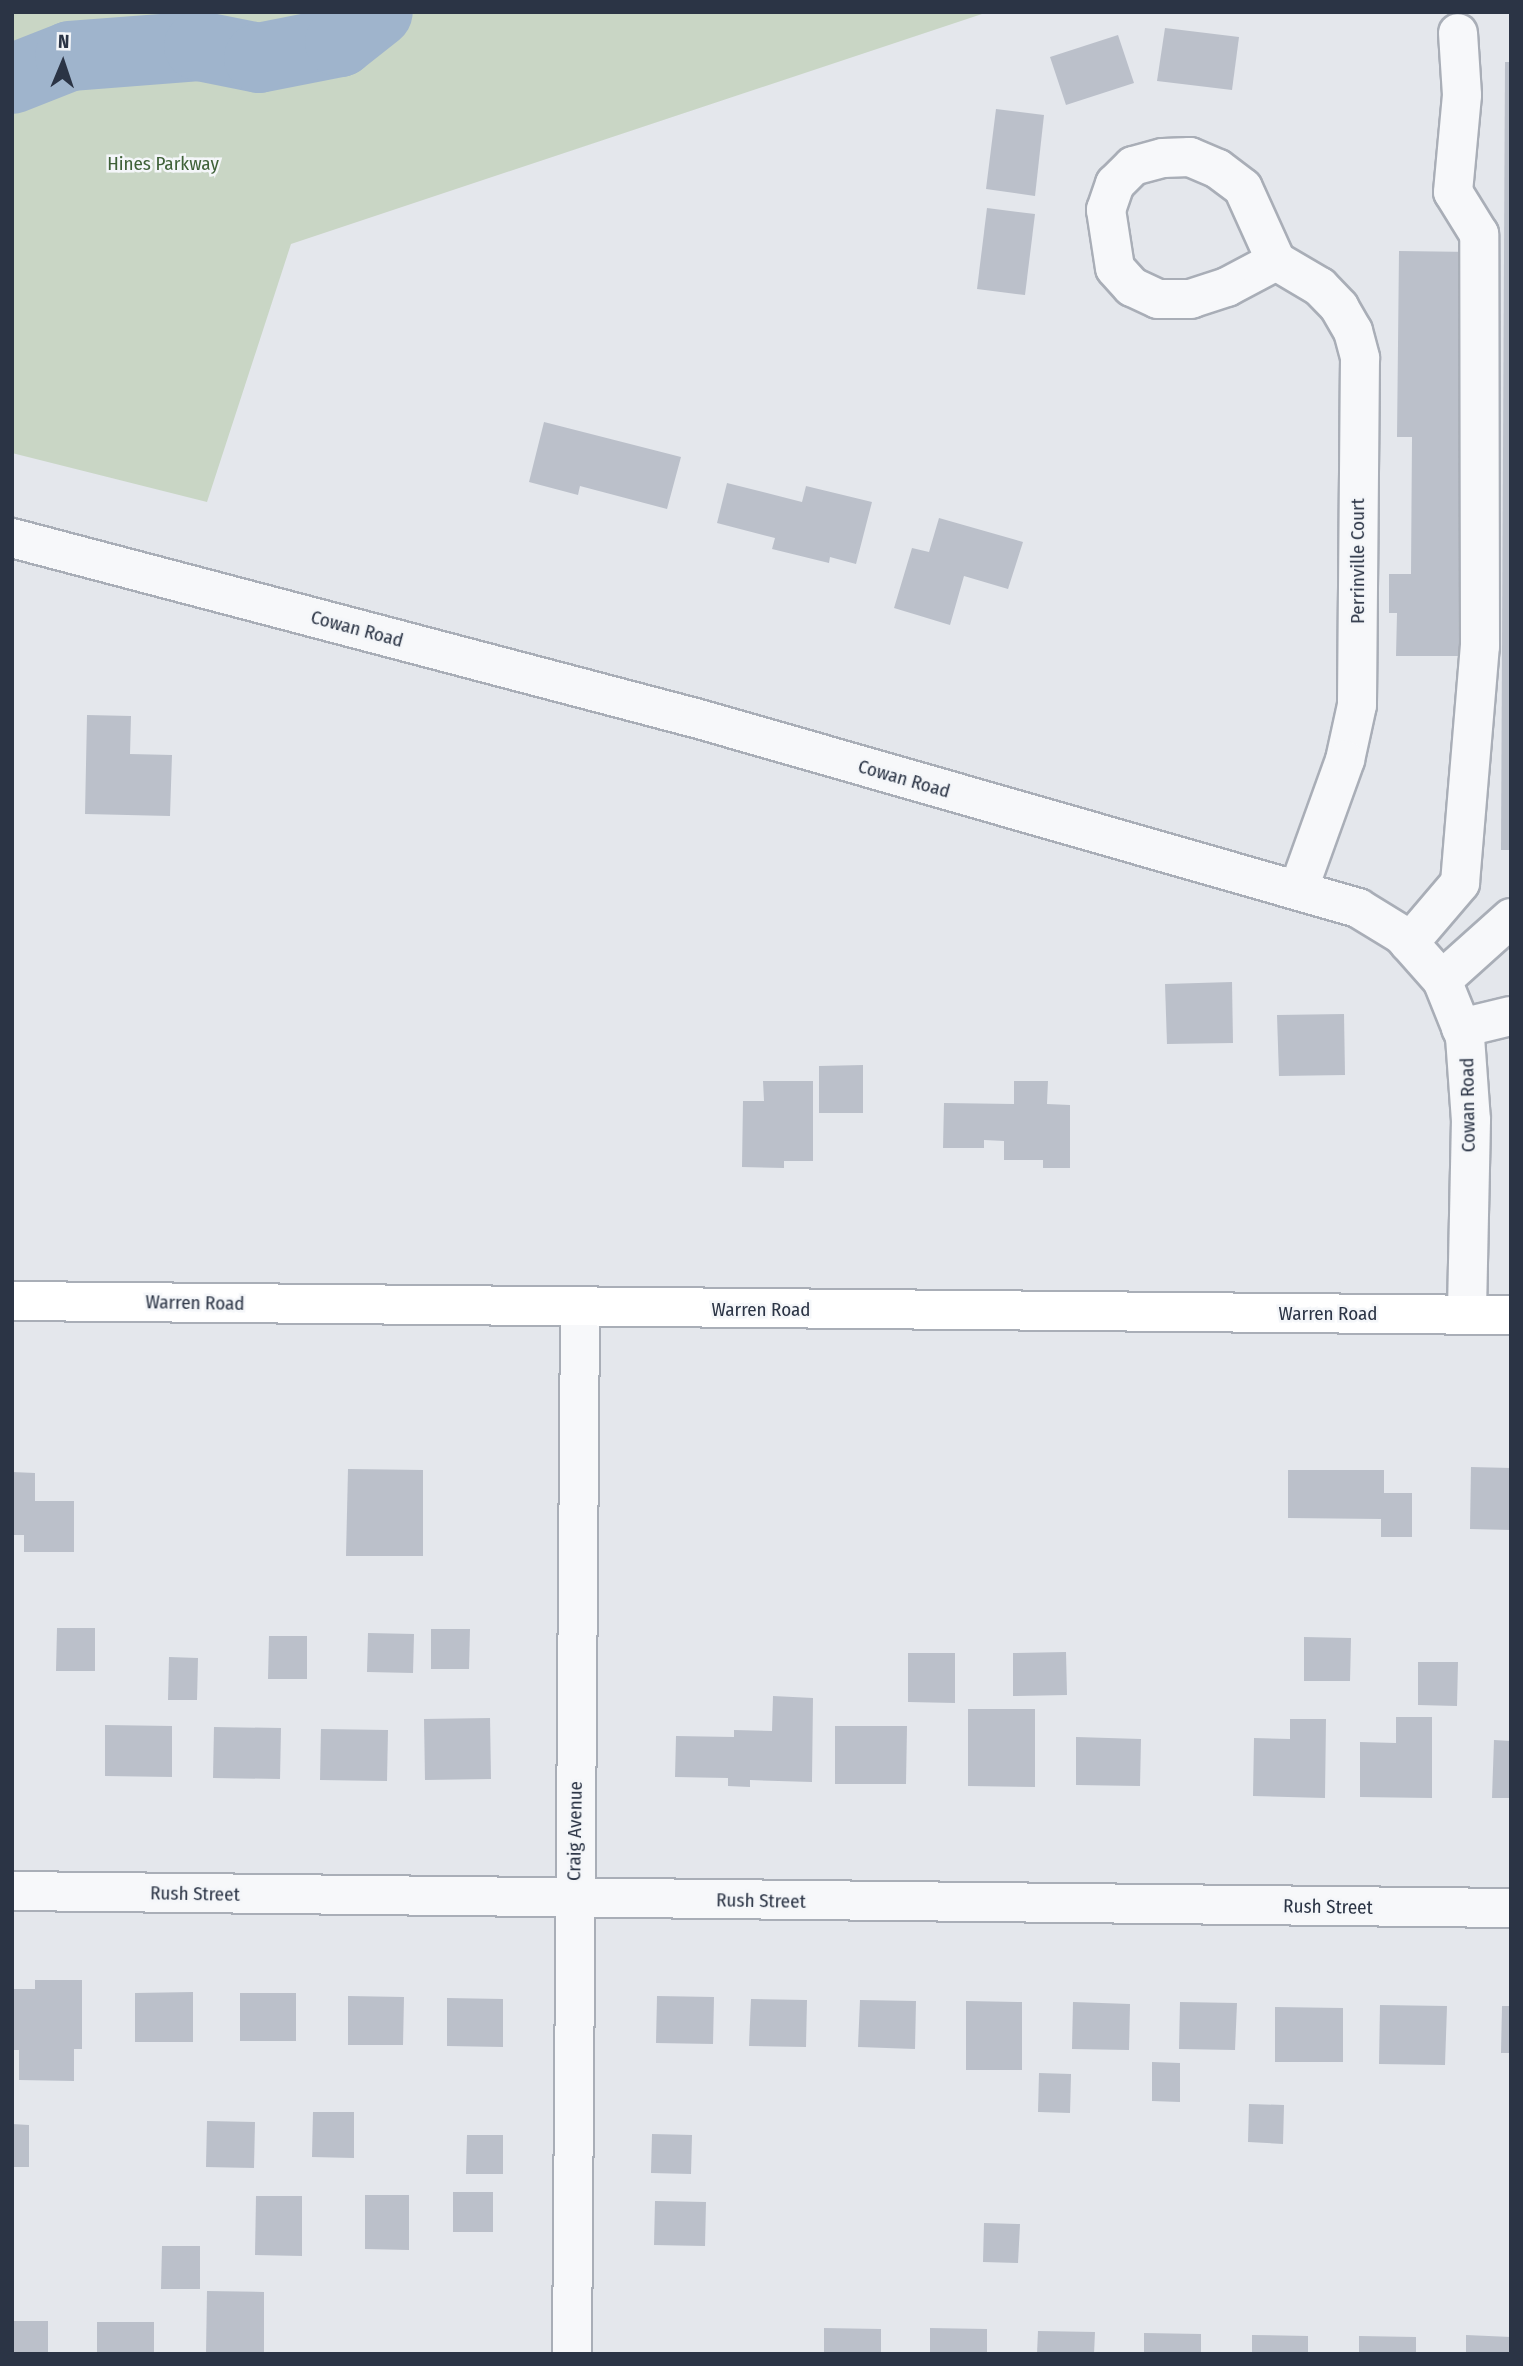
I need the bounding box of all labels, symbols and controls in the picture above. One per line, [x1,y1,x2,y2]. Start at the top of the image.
north arrow [28,28,98,98]
text: N [58,30,70,53]
park label: Hines Parkway [107,153,219,175]
street label: Perrinville Court [1347,498,1369,624]
street label: Cowan Road [308,606,406,652]
street label: Cowan Road [855,755,953,803]
street label: Cowan Road [1456,1057,1480,1153]
street label: Warren Road [145,1291,245,1315]
street label: Warren Road [712,1299,810,1321]
street label: Warren Road [1279,1303,1377,1325]
street label: Craig Avenue [563,1781,587,1881]
street label: Rush Street [150,1882,240,1906]
street label: Rush Street [716,1889,806,1913]
street label: Rush Street [1283,1895,1373,1919]

